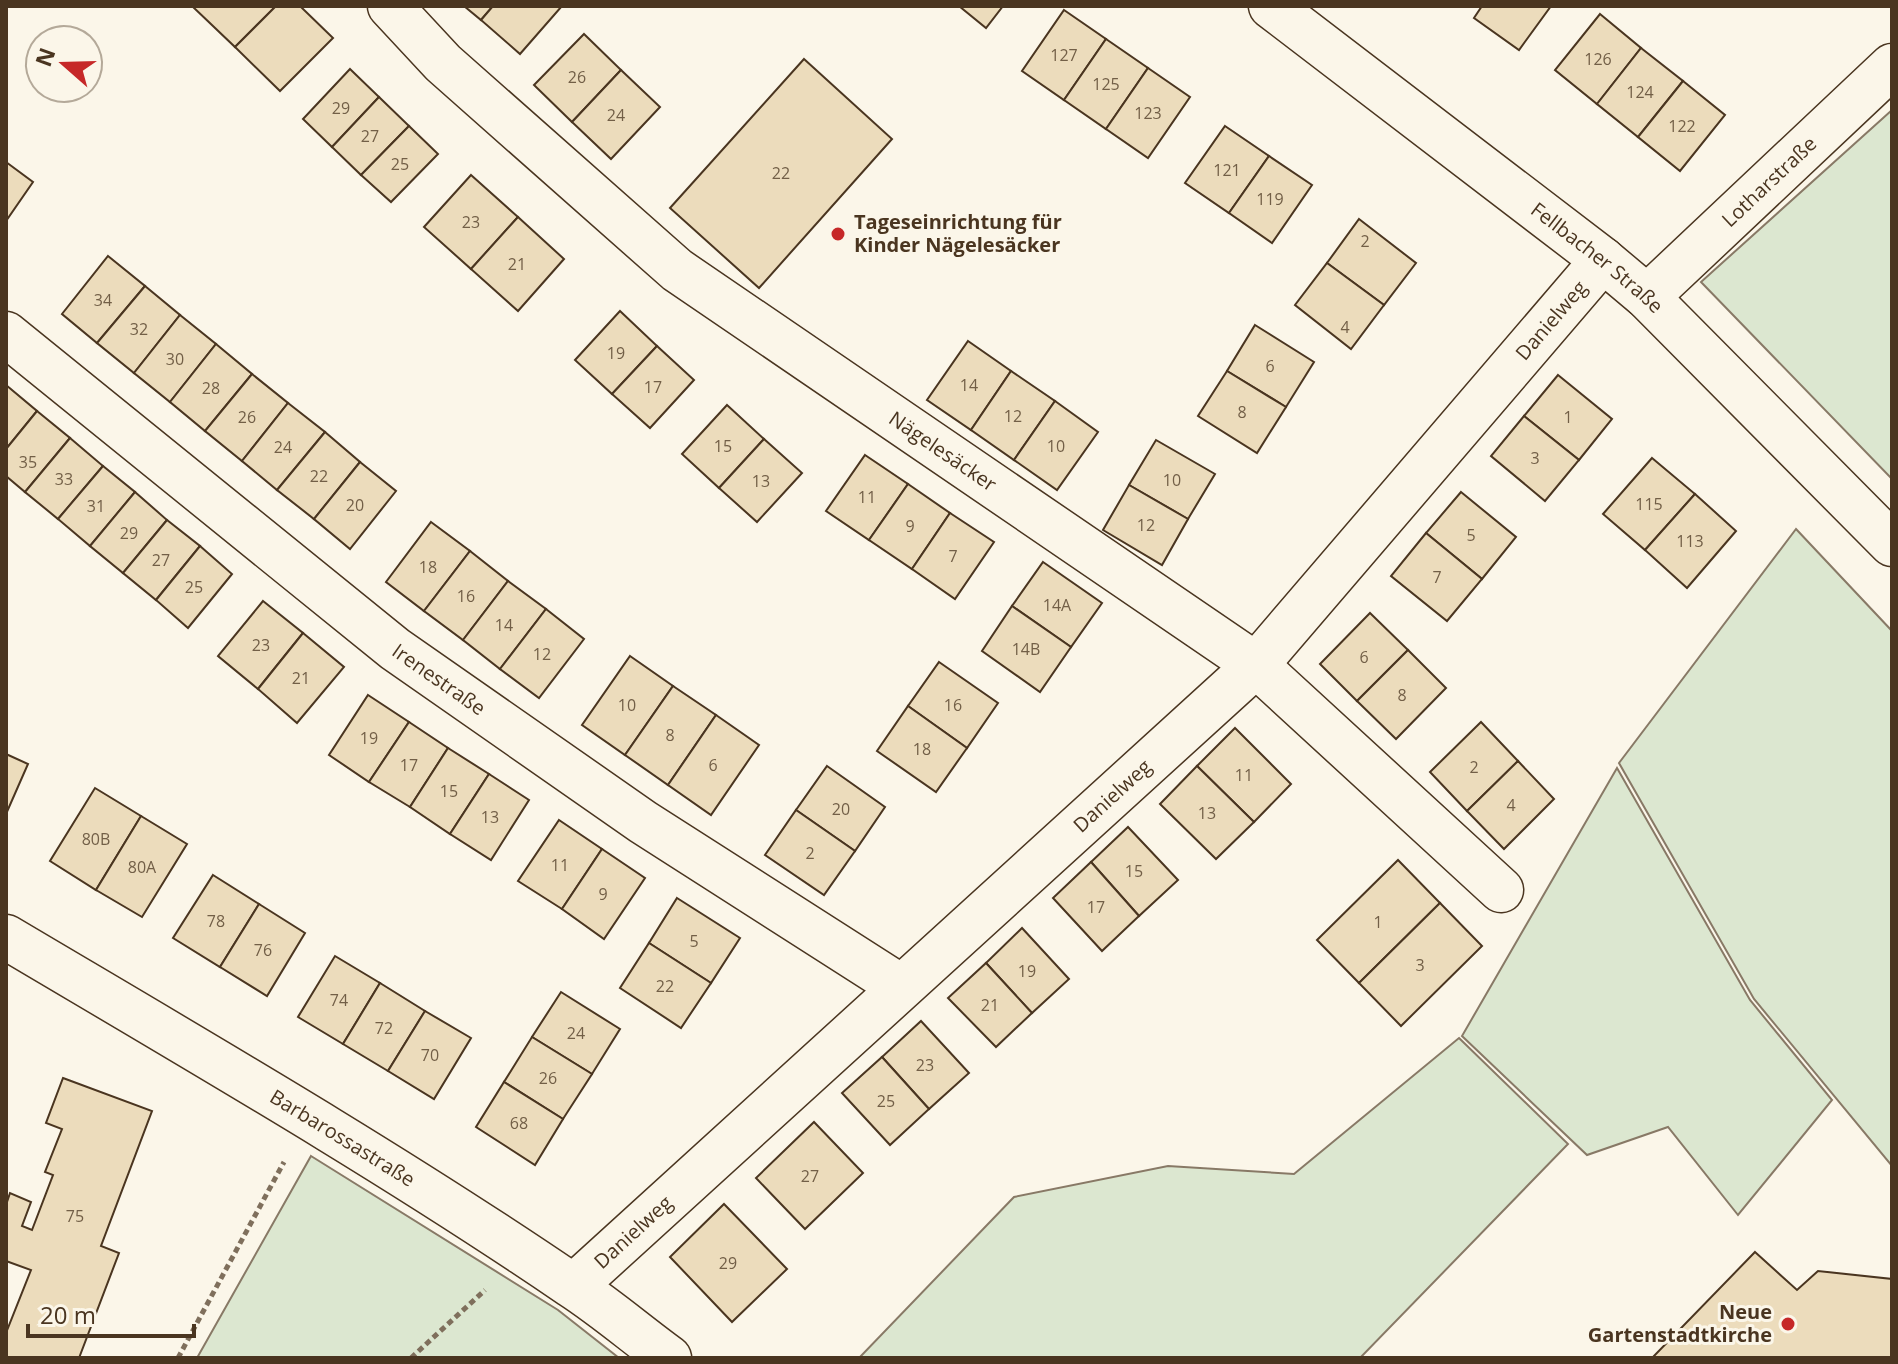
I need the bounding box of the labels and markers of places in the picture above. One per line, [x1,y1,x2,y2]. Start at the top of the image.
place label: Tageseinrichtung für Kinder Nägelesäcker [854,208,1062,258]
marker: Tageseinrichtung für Kinder Nägelesäcker [829,225,847,243]
place label: Neue Gartenstadtkirche [1588,1298,1772,1348]
marker: Neue Gartenstadtkirche [1779,1315,1797,1333]

